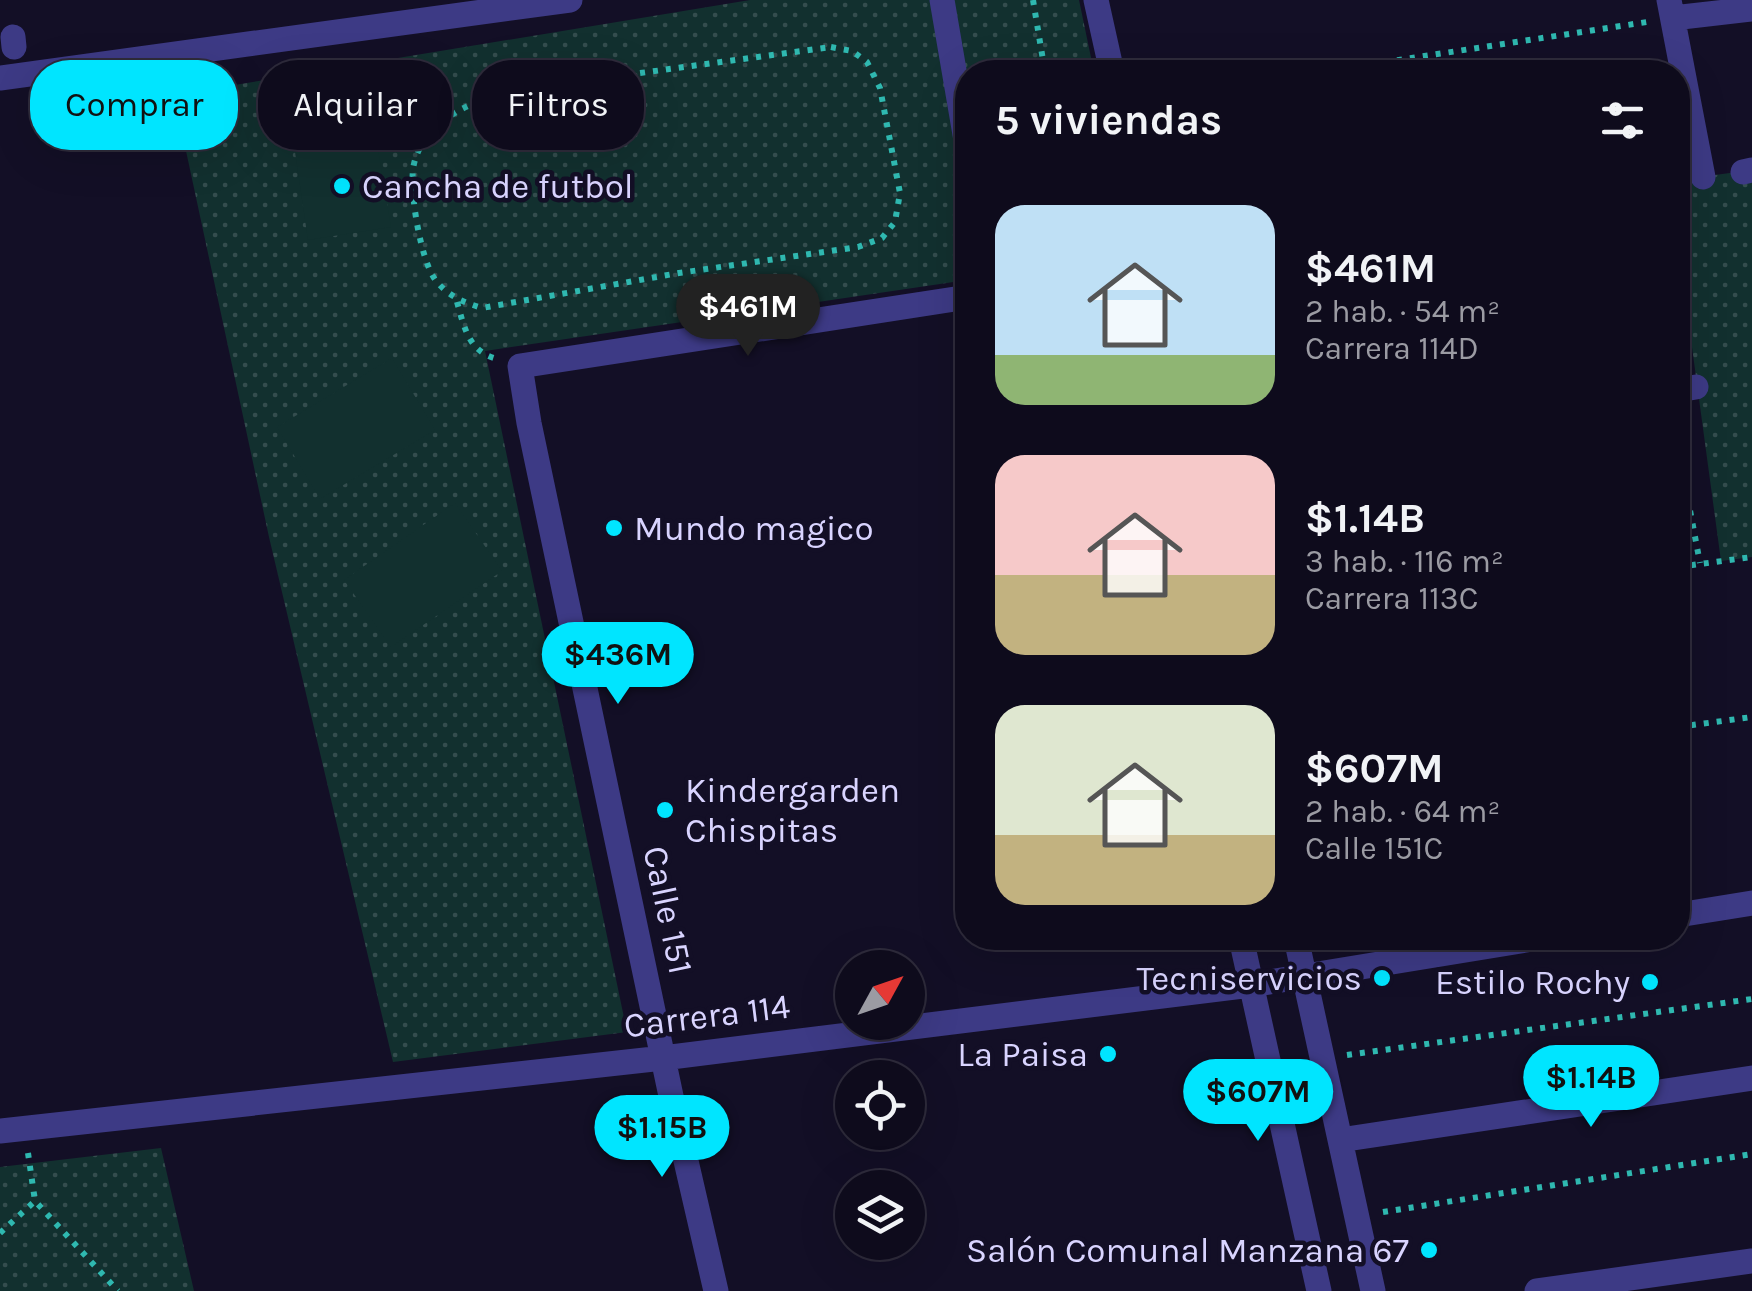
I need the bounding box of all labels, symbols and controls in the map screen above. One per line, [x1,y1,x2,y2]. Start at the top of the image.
chip: Comprar [30,60,238,150]
chip: Alquilar [258,60,452,150]
chip: Filtros [472,60,644,150]
icon: filters [1595,93,1650,148]
text: 5 viviendas [995,95,1222,145]
place label: Cancha de futbol [362,166,634,207]
marker: Cancha de futbol [331,175,353,197]
text: $461M [1305,243,1436,293]
icon: home [1075,245,1195,365]
pin: $461M [678,274,818,359]
text: $461M [698,288,798,325]
text: 2 hab. · 54 m² [1305,293,1500,330]
text: Carrera 114D [1305,330,1479,367]
text: $1.14B [1305,493,1425,543]
icon: home [1075,495,1195,615]
place label: Mundo magico [634,508,874,549]
marker: Mundo magico [603,517,625,539]
text: 3 hab. · 116 m² [1305,543,1504,580]
text: Carrera 113C [1305,580,1478,617]
pin: $436M [548,622,688,707]
text: $436M [564,636,672,673]
text: $607M [1305,743,1444,793]
icon: home [1075,745,1195,865]
place label: Kindergarden Chispitas [685,770,900,851]
text: 2 hab. · 64 m² [1305,793,1500,830]
marker: Kindergarden Chispitas [654,799,676,821]
text: Calle 151C [1305,830,1443,867]
street label: Calle 151 [634,842,702,978]
north arrow [835,950,925,1040]
map controls [835,950,925,1260]
place label: Tecniservicios [1136,958,1362,999]
place label: Estilo Rochy [1435,962,1630,1003]
marker: Tecniservicios [1371,967,1393,989]
marker: Estilo Rochy [1639,971,1661,993]
street label: Carrera 114 [622,985,792,1047]
place label: La Paisa [957,1034,1088,1075]
marker: La Paisa [1097,1043,1119,1065]
pin: $1.14B [1510,1045,1672,1130]
pin: $607M [1188,1059,1328,1144]
text: $1.14B [1545,1059,1637,1096]
button: locate [835,1060,925,1150]
text: $607M [1205,1073,1311,1110]
pin: $1.15B [581,1095,743,1180]
text: $1.15B [616,1109,708,1146]
button: layers [835,1170,925,1260]
place label: Salón Comunal Manzana 67 [966,1230,1409,1271]
marker: Salón Comunal Manzana 67 [1418,1239,1440,1261]

